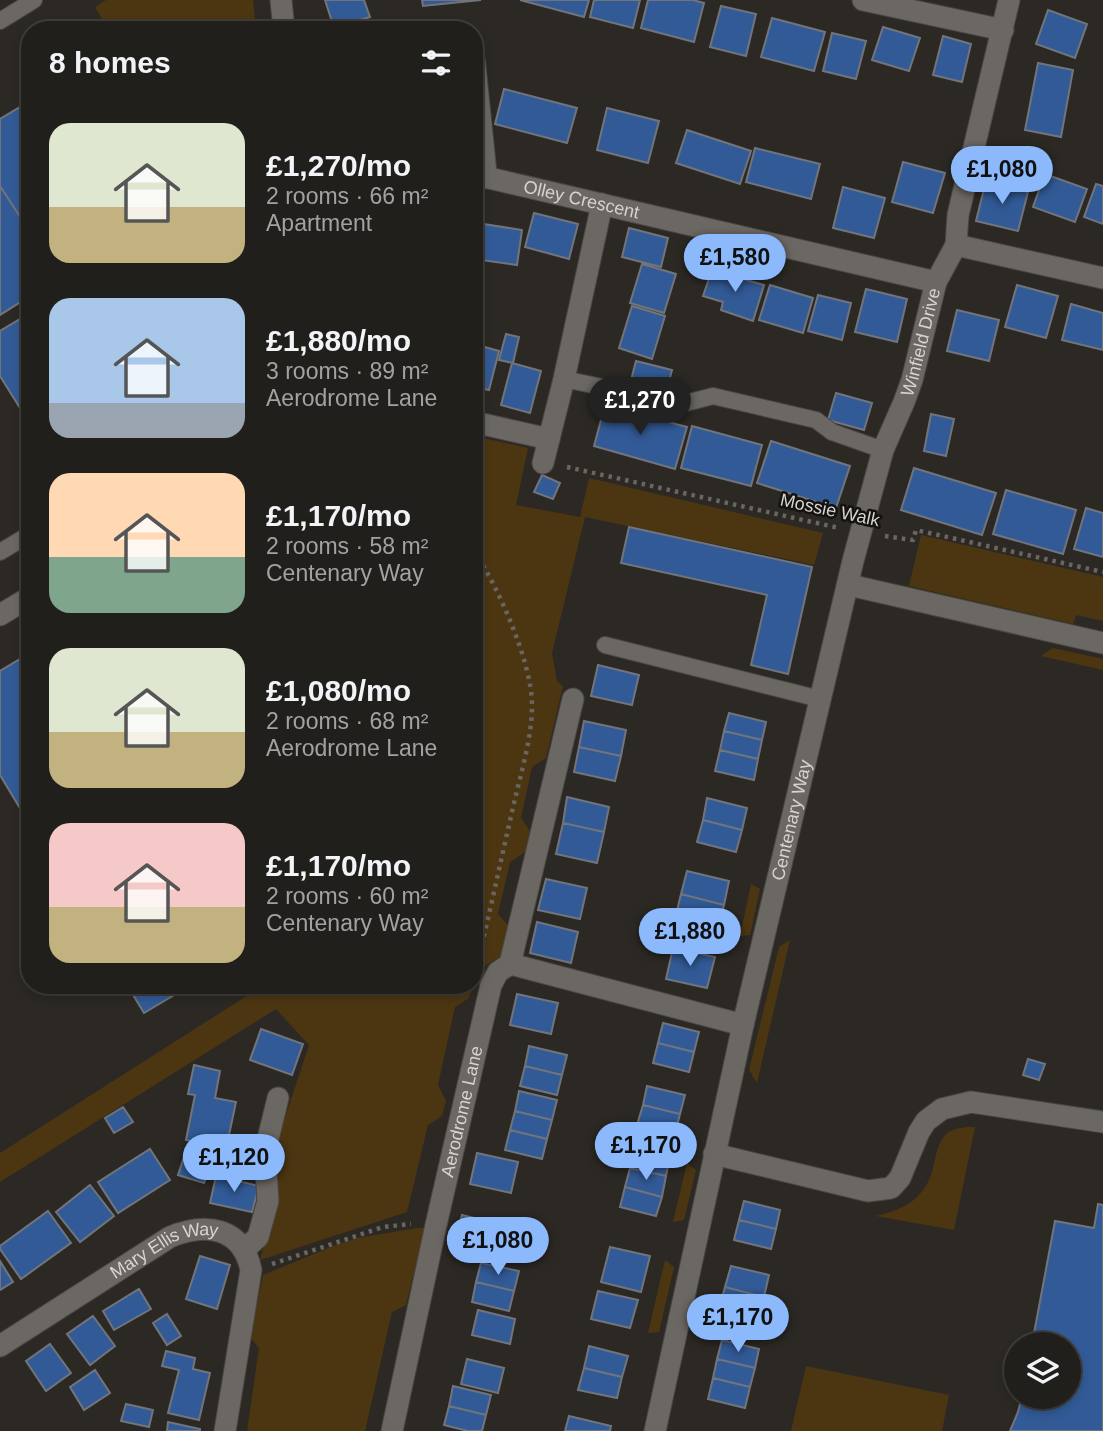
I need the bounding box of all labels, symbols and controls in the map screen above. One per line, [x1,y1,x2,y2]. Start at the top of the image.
icon: filters [417,44,455,82]
text: 8 homes [49,46,171,79]
pin: £1,080 [945,146,1059,206]
text: £1,270/mo [266,149,411,182]
icon: home [105,151,189,235]
text: £1,080 [967,156,1037,182]
street label: Olley Crescent [522,176,641,223]
text: 2 rooms · 66 m² [266,183,428,209]
text: Apartment [266,210,372,236]
pin: £1,580 [678,234,792,294]
text: £1,580 [700,244,770,270]
street label: Winfield Drive [897,286,944,399]
text: £1,880/mo [266,324,411,357]
icon: home [105,326,189,410]
text: 3 rooms · 89 m² [266,358,428,384]
pin: £1,270 [583,378,697,437]
text: Aerodrome Lane [266,385,437,411]
text: £1,270 [605,387,675,413]
street label: Mossie Walk [778,490,883,531]
text: £1,170/mo [266,499,411,532]
icon: home [105,501,189,585]
text: 2 rooms · 58 m² [266,533,428,559]
text: Centenary Way [266,560,424,586]
text: £1,080/mo [266,674,411,707]
icon: home [105,676,189,760]
text: 2 rooms · 68 m² [266,708,428,734]
text: Aerodrome Lane [266,735,437,761]
street label: Centenary Way [768,758,816,882]
text: £1,170/mo [266,849,411,882]
icon: home [105,851,189,935]
text: 2 rooms · 60 m² [266,883,428,909]
pin: £1,880 [633,908,747,968]
text: Centenary Way [266,910,424,936]
text: £1,880 [655,918,725,944]
street label: Aerodrome Lane [437,1044,487,1179]
pin: £1,170 [589,1122,703,1182]
text: £1,170 [611,1132,681,1158]
pin: £1,120 [177,1134,291,1194]
text: £1,120 [199,1144,269,1170]
pin: £1,080 [441,1218,555,1277]
street label: Mary Ellis Way [106,1219,220,1283]
text: £1,080 [463,1227,533,1253]
pin: £1,170 [681,1294,795,1354]
text: £1,170 [703,1304,773,1330]
map controls [1004,1332,1081,1409]
button: layers [1004,1332,1081,1409]

